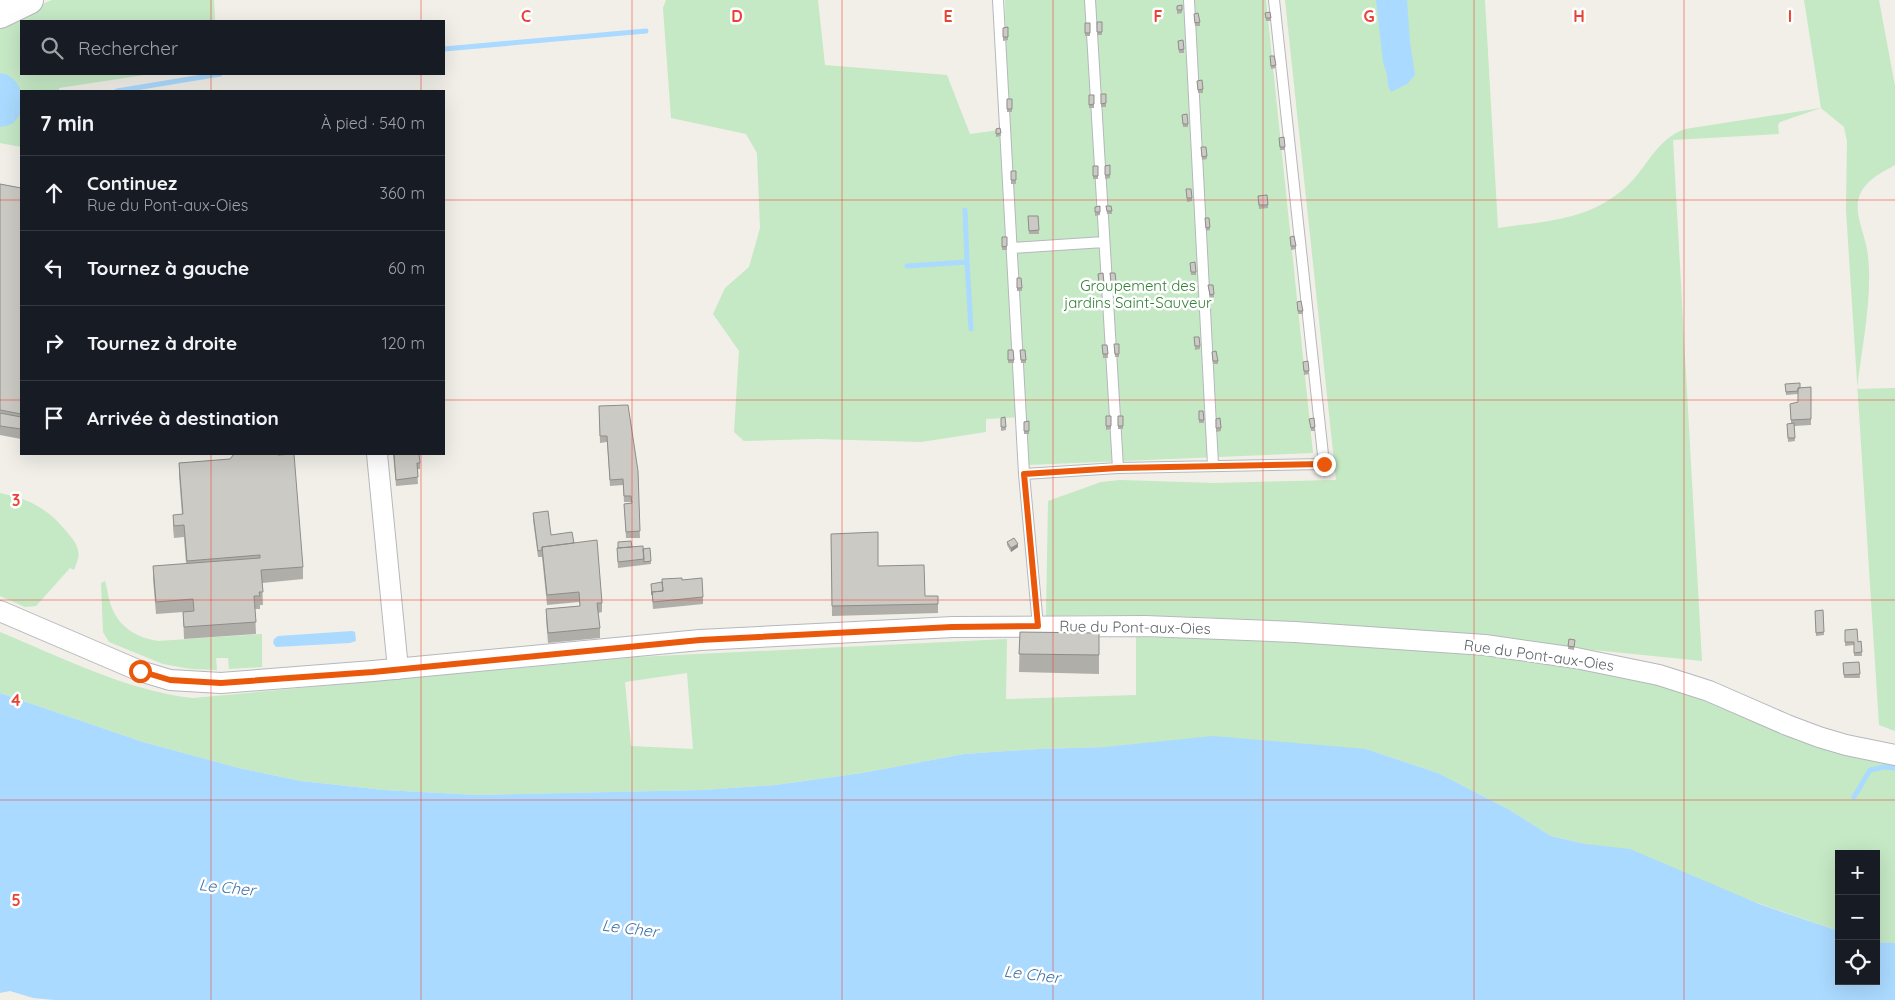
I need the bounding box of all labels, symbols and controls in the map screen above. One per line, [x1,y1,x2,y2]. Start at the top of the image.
text: C [521,6,531,26]
text: D [731,6,743,26]
text: E [943,6,953,26]
text: F [1154,6,1163,26]
text: G [1363,6,1375,26]
text: H [1573,6,1585,26]
text: I [1788,6,1792,26]
search box [20,20,445,75]
icon: search [38,34,66,62]
text: Rechercher [78,36,178,60]
text: 7 min [40,110,94,136]
text: À pied · 540 m [321,113,425,133]
text: Continuez [87,171,177,195]
icon: ahead [40,179,68,207]
text: 360 m [380,183,425,203]
text: Rue du Pont-aux-Oies [87,195,248,215]
icon: left [40,254,68,282]
text: Tournez à gauche [87,256,249,280]
text: 60 m [388,258,425,278]
park label: Groupement des jardins Saint-Sauveur [1063,276,1212,312]
icon: right [40,329,68,357]
text: Tournez à droite [87,331,237,355]
text: 120 m [382,333,425,353]
icon: arrive [40,404,68,432]
text: Arrivée à destination [87,406,279,430]
route end [1313,453,1336,476]
text: 3 [12,490,20,510]
street label: Rue du Pont-aux-Oies [1059,616,1211,638]
street label: Rue du Pont-aux-Oies [1463,635,1615,675]
route start [129,660,152,683]
text: 4 [11,690,21,710]
map controls [1835,850,1880,985]
button: + [1835,850,1880,895]
water label: Le Cher [198,874,258,900]
text: 5 [11,890,21,910]
button: − [1835,895,1880,940]
water label: Le Cher [601,915,661,942]
button: locate [1835,940,1880,985]
water label: Le Cher [1003,961,1063,988]

